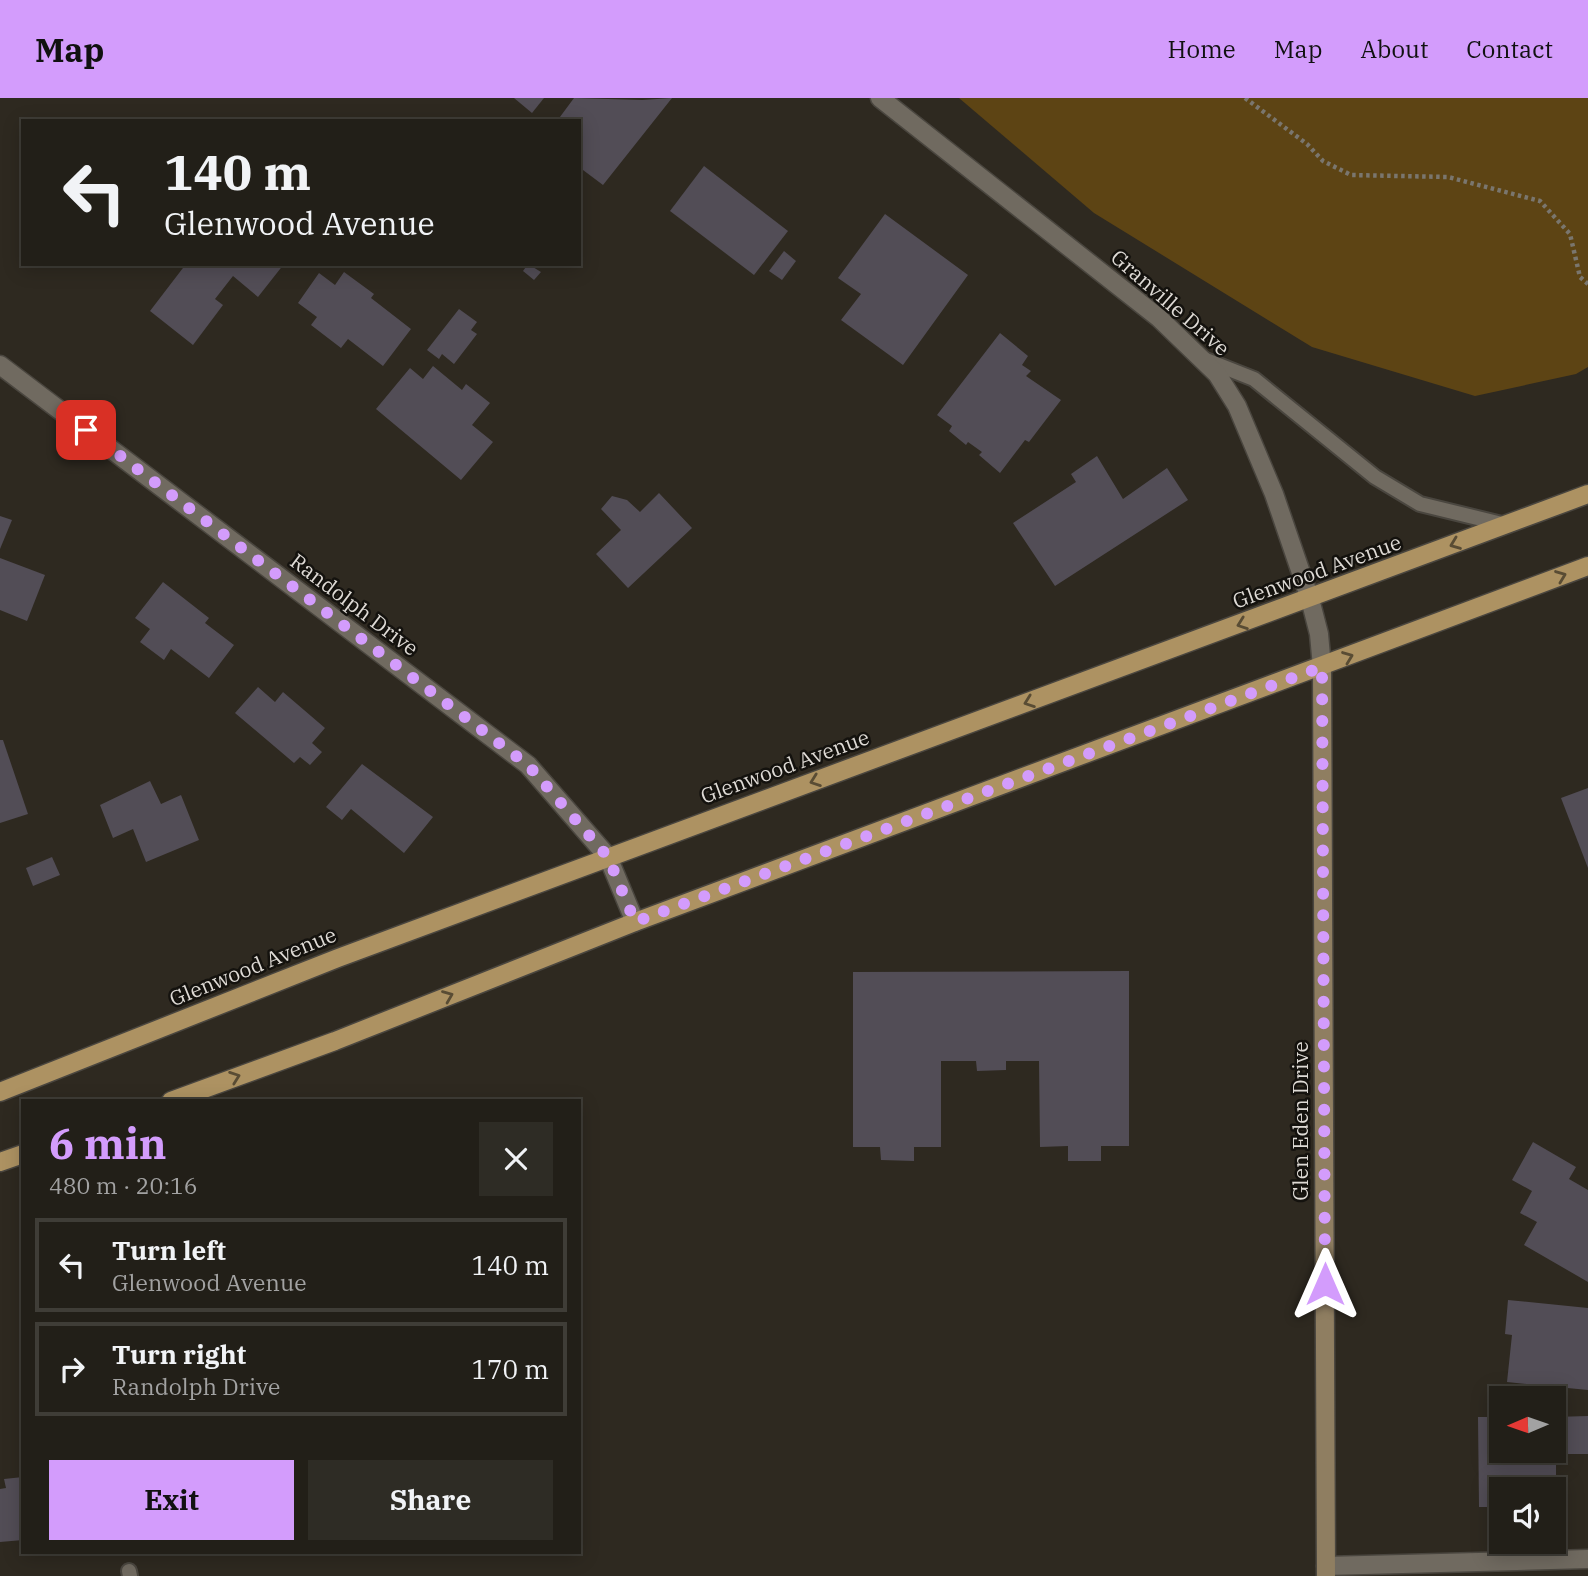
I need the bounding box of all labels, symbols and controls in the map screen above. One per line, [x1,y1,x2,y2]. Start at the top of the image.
text: Map [35,28,104,71]
text: Home [1168,33,1236,65]
text: Map [1274,33,1322,65]
text: About [1360,33,1428,65]
text: Contact [1466,33,1553,65]
text: 140 m [164,140,311,203]
icon: left [49,147,140,238]
text: Glenwood Avenue [164,202,435,244]
street label: Granville Drive [1105,243,1236,362]
pin [56,400,116,460]
icon: arrive [67,411,105,449]
street label: Glenwood Avenue [1228,528,1405,615]
one-way arrow [1450,536,1462,550]
street label: Randolph Drive [285,547,424,662]
one-way arrow [1555,571,1567,585]
one-way arrow [1237,616,1249,630]
one-way arrow [1342,651,1354,665]
one-way arrow [1023,694,1035,708]
street label: Glenwood Avenue [696,723,873,810]
one-way arrow [810,772,822,786]
street label: Glenwood Avenue [165,920,340,1012]
one-way arrow [441,991,453,1005]
street label: Glen Eden Drive [1286,1041,1314,1201]
one-way arrow [229,1072,241,1086]
text: 6 min [49,1116,167,1171]
button: close [479,1122,553,1196]
text: 480 m · 20:16 [49,1170,198,1200]
text: Turn left [112,1233,226,1267]
icon: left [53,1246,91,1284]
position arrow [1288,1247,1362,1321]
text: 140 m [471,1248,549,1282]
text: Glenwood Avenue [112,1267,307,1297]
text: Turn right [112,1337,246,1371]
icon: right [53,1350,91,1388]
text: 170 m [471,1352,549,1386]
text: Randolph Drive [112,1371,280,1401]
north arrow [1489,1386,1566,1463]
map controls [1489,1386,1566,1554]
button: Exit [49,1460,294,1540]
button: Share [308,1460,553,1540]
button: sound [1489,1477,1566,1554]

